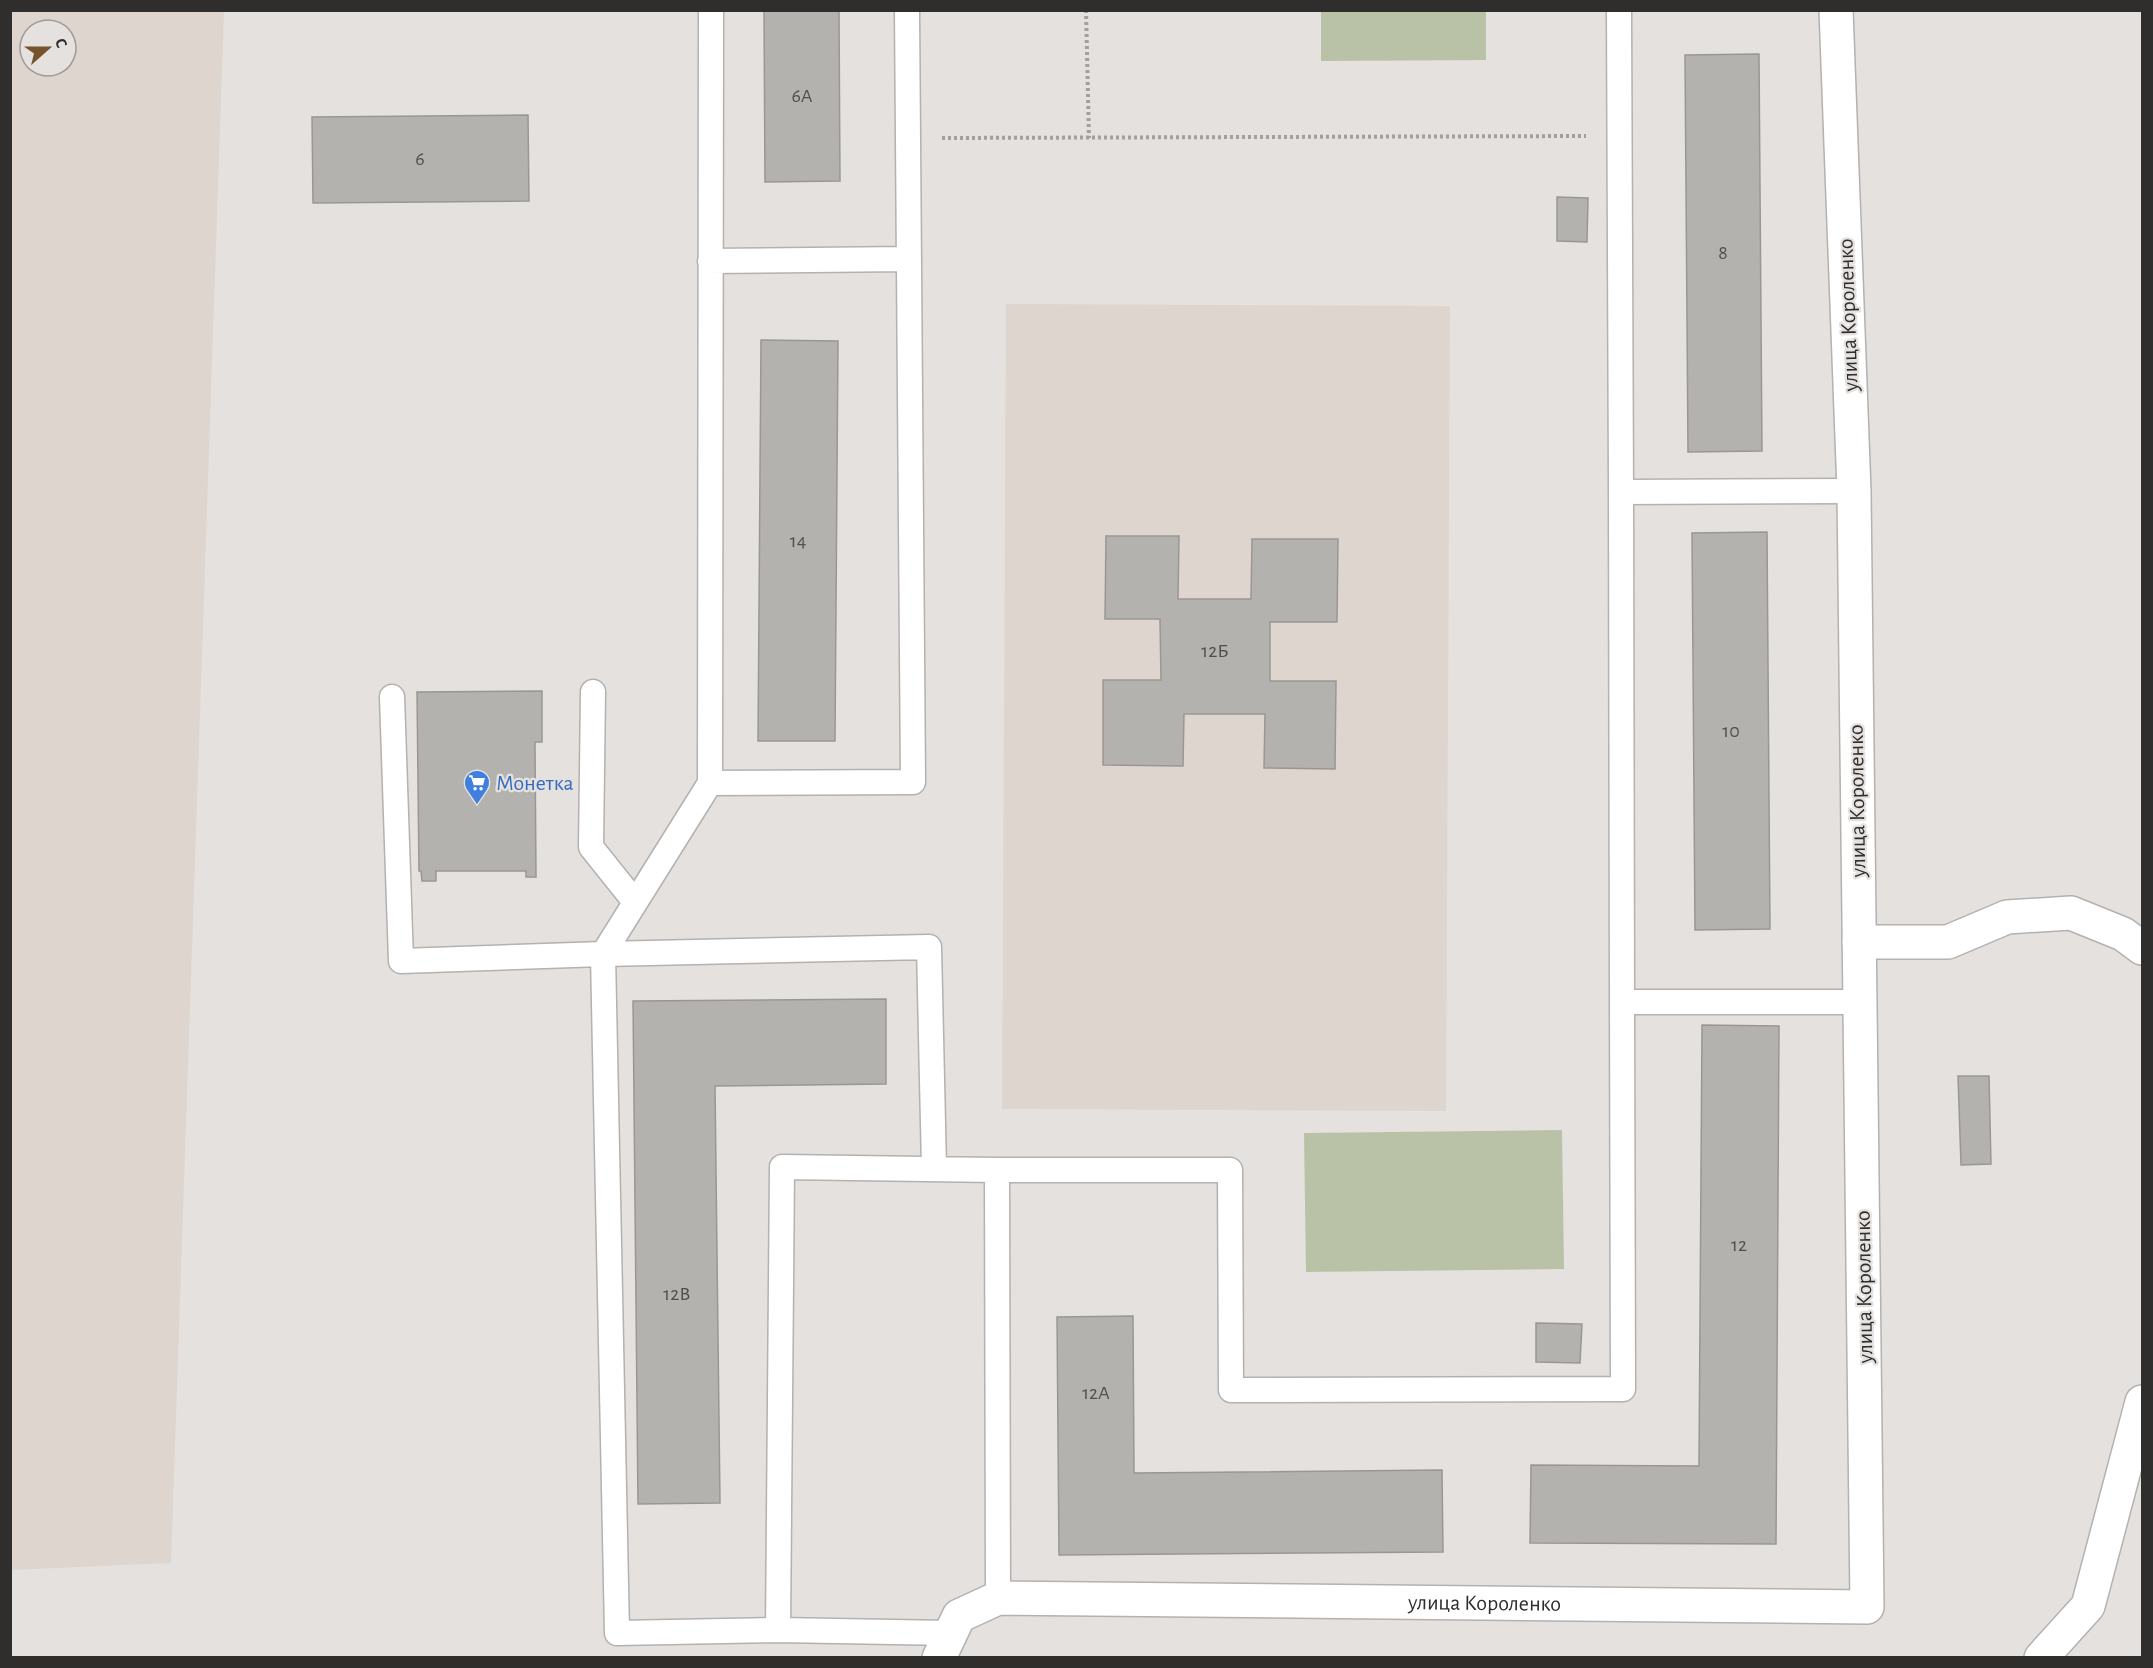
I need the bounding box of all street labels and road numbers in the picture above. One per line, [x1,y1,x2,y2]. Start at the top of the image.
street label: улица Короленко [1834,238,1862,393]
street label: улица Короленко [1845,724,1869,879]
street label: улица Короленко [1852,1210,1876,1365]
street label: улица Короленко [1407,1591,1561,1615]

